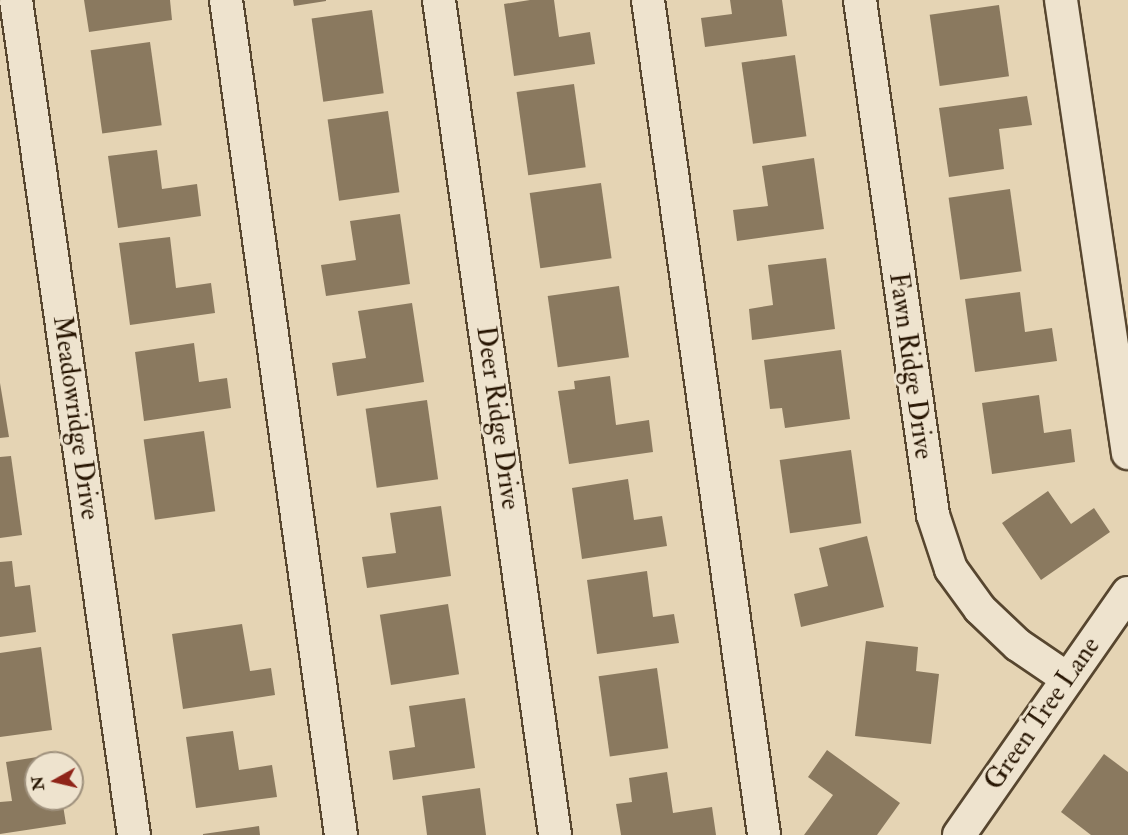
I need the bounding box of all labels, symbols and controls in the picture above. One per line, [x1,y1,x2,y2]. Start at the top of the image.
street label: Fawn Ridge Drive [881,271,939,461]
street label: Meadowridge Drive [45,314,105,522]
street label: Deer Ridge Drive [469,324,525,512]
street label: Green Tree Lane [979,632,1107,796]
north arrow [24,751,84,811]
text: N [27,775,49,792]

